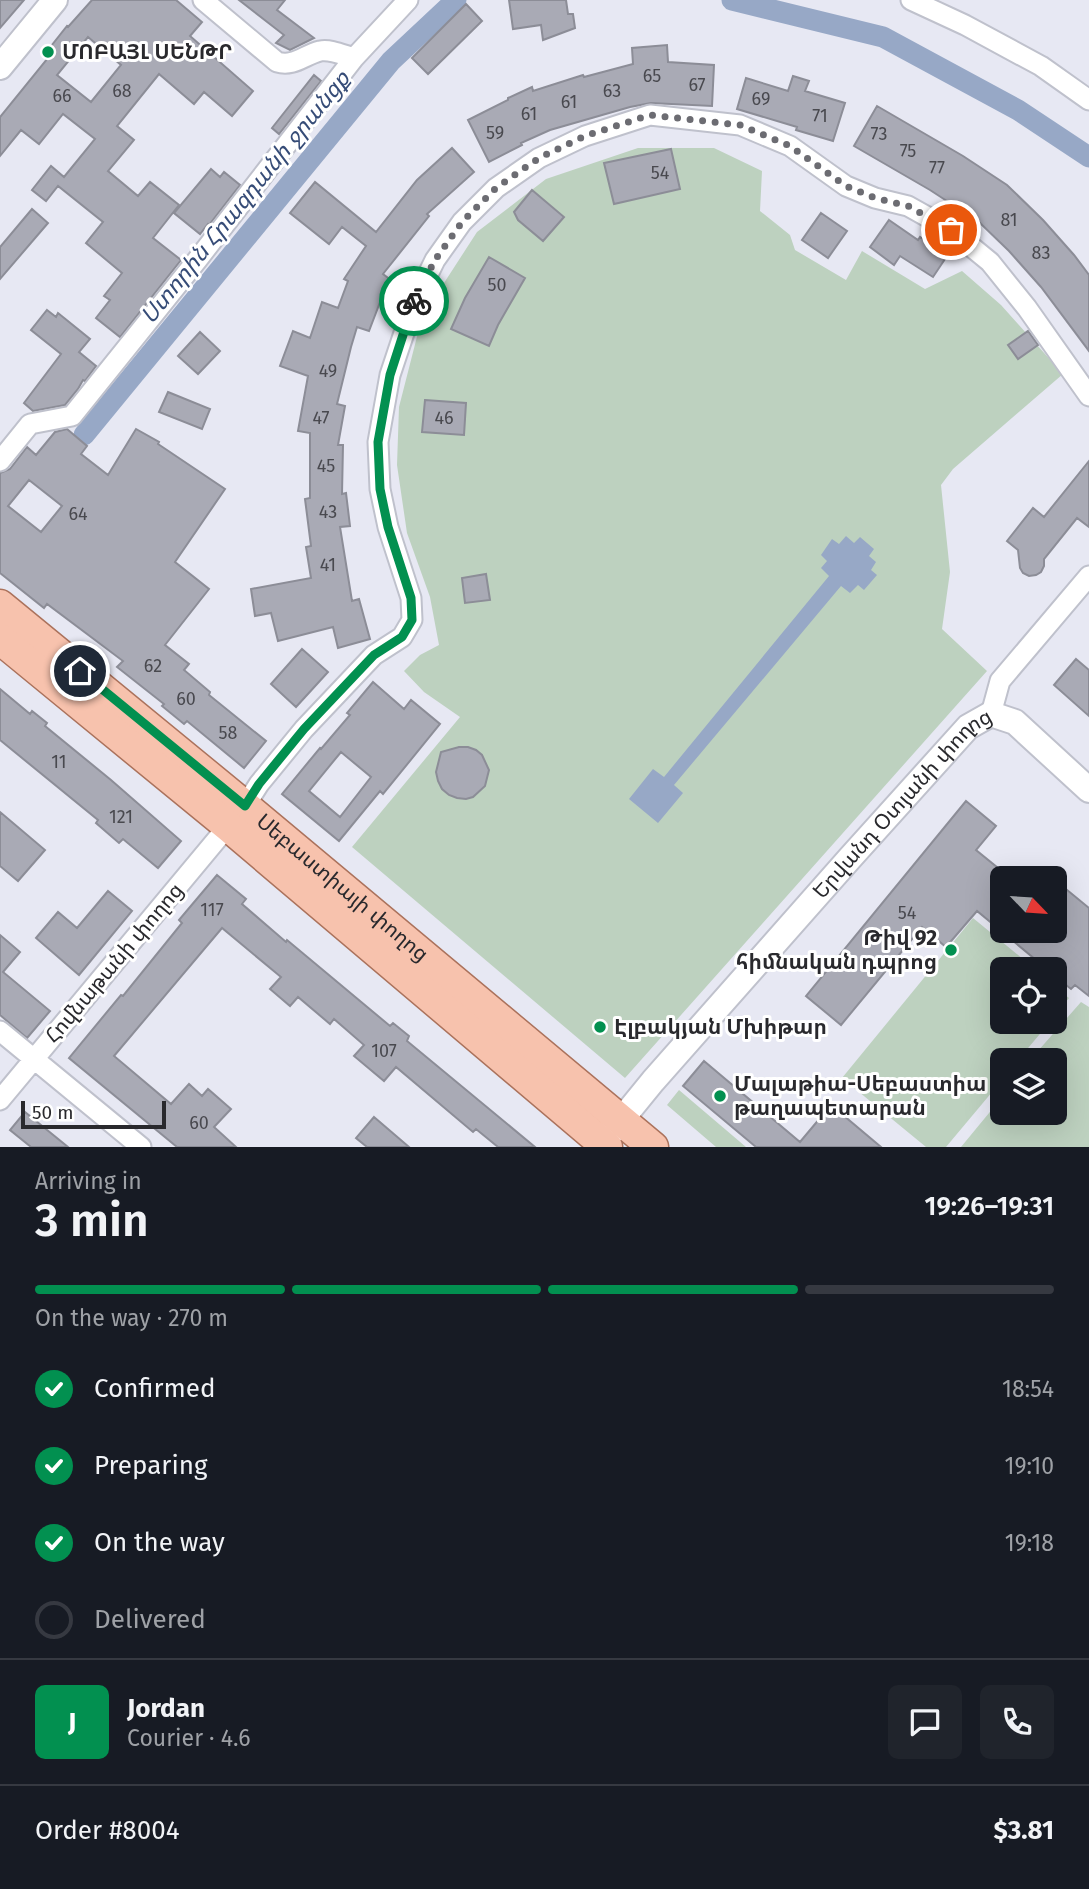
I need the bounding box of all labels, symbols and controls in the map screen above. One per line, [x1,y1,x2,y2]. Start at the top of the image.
place label: ՄՈԲԱՅԼ ՍԵՆԹՐ [62,39,232,65]
marker: ՄՈԲԱՅԼ ՍԵՆԹՐ [40,44,56,60]
water label: Ստորին Հրազդանի ջրանցք [134,64,356,329]
house number: 65 [643,65,661,87]
house number: 67 [688,74,706,96]
house number: 68 [112,80,132,102]
house number: 63 [603,80,621,102]
house number: 66 [52,85,72,107]
house number: 69 [752,88,770,110]
house number: 61 [561,91,577,113]
house number: 61 [521,103,537,125]
house number: 71 [812,105,828,127]
house number: 59 [486,122,504,144]
house number: 73 [871,123,887,145]
house number: 75 [900,140,916,162]
house number: 77 [929,157,945,179]
house number: 54 [651,162,670,184]
pin [921,200,981,260]
house number: 81 [1000,209,1018,231]
icon: bag [932,211,970,249]
house number: 83 [1032,242,1050,264]
courier [379,266,449,336]
house number: 50 [487,274,507,296]
icon: bike [395,282,433,320]
house number: 49 [319,360,337,382]
house number: 47 [312,407,330,429]
house number: 46 [434,407,454,429]
house number: 45 [317,455,335,477]
house number: 43 [319,501,337,523]
house number: 64 [68,503,88,525]
house number: 41 [320,554,336,576]
pin [50,641,110,701]
icon: home [61,652,99,690]
house number: 62 [144,655,162,677]
house number: 60 [176,688,196,710]
street label: Երվանդ Օտյանի փողոց [807,703,996,904]
house number: 58 [219,722,238,744]
house number: 11 [51,751,67,773]
house number: 121 [109,806,133,828]
street label: Սեբաստիայի փողոց [251,808,434,967]
north arrow [990,866,1068,943]
map controls [990,866,1067,1125]
street label: Հովնաթանի փողոց [39,878,189,1048]
house number: 117 [200,899,224,921]
house number: 54 [898,902,917,924]
place label: Թիվ 92 հիմնական դպրոց [736,925,937,975]
marker: Թիվ 92 հիմնական դպրոց [943,942,959,958]
button: locate [990,957,1067,1034]
place label: Էլբակյան Մխիթար [614,1014,827,1040]
marker: Էլբակյան Մխիթար [592,1019,608,1035]
house number: 107 [371,1040,397,1062]
button: layers [990,1048,1067,1125]
place label: Մալաթիա-Սեբաստիա թաղապետարան [734,1071,987,1121]
marker: Մալաթիա-Սեբաստիա թաղապետարան [712,1088,728,1104]
scale bar [21,1098,166,1130]
text: 50 m [32,1101,73,1124]
house number: 60 [189,1112,209,1134]
text: Arriving in [35,1167,142,1195]
text: 19:26–19:31 [925,1191,1054,1222]
text: 3 min [35,1193,149,1248]
text: On the way · 270 m [35,1304,228,1332]
icon: check [35,1370,73,1408]
text: Confirmed [94,1373,215,1404]
text: 18:54 [1002,1375,1054,1403]
icon: check [35,1447,73,1485]
text: Preparing [94,1450,207,1481]
text: 19:10 [1005,1452,1054,1480]
icon: check [35,1524,73,1562]
text: On the way [94,1527,225,1558]
text: 19:18 [1005,1529,1054,1557]
text: Delivered [94,1604,206,1635]
button: chat [888,1685,962,1759]
button: phone [980,1685,1054,1759]
text: Jordan [127,1693,205,1724]
text: J [68,1707,76,1738]
text: Courier · 4.6 [127,1724,251,1752]
text: Order #8004 [35,1815,180,1846]
text: $3.81 [994,1815,1054,1846]

